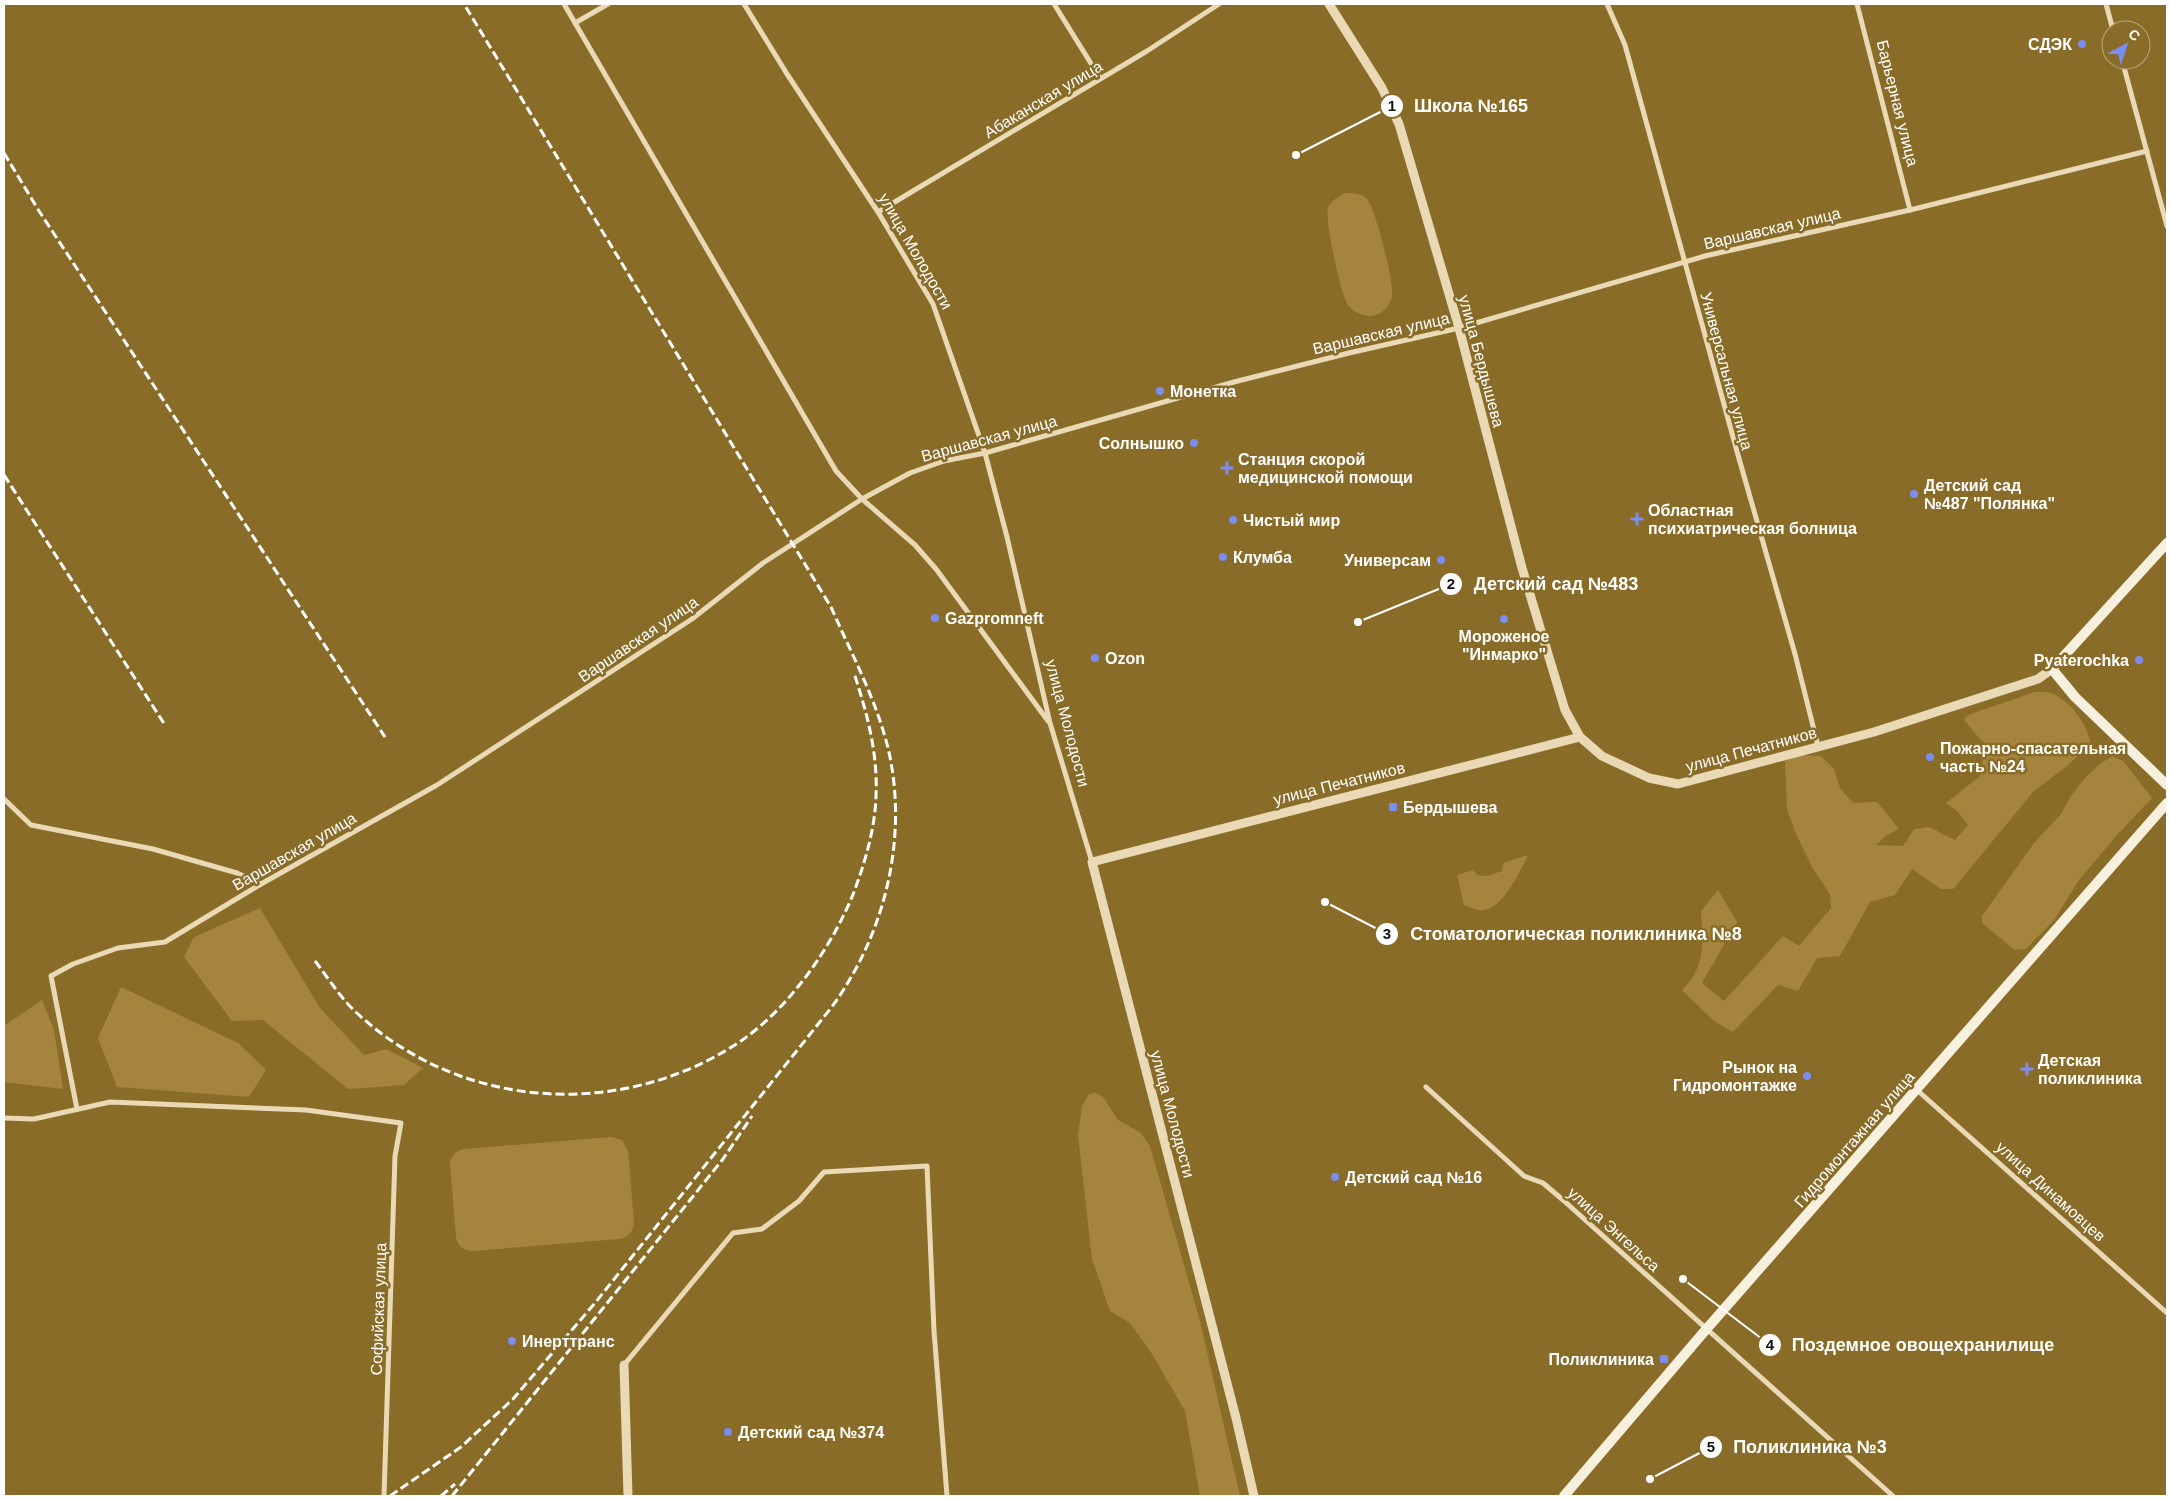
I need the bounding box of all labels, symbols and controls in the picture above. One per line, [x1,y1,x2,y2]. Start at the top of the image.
north arrow [2101,20,2151,70]
text: С [2125,26,2143,44]
place label: СДЭК [2028,36,2072,53]
street label: Барьерная улица [1874,38,1921,168]
marker: СДЭК [2076,38,2088,50]
street label: Абаканская улица [981,57,1105,141]
callout: Школа №165 [1379,90,1538,123]
text: Школа №165 [1414,96,1528,116]
text: 1 [1388,97,1396,114]
street label: улица Молодости [875,190,956,312]
street label: Варшавская улица [1702,204,1842,253]
street label: Универсальная улица [1697,290,1756,452]
street label: улица Бердышева [1456,293,1507,429]
street label: Варшавская улица [1311,309,1451,358]
place label: Монетка [1170,383,1236,400]
marker: Монетка [1154,385,1166,397]
street label: Варшавская улица [919,412,1059,465]
place label: Солнышко [1099,435,1184,452]
marker: Солнышко [1188,437,1200,449]
place label: Станция скорой медицинской помощи [1238,451,1413,486]
marker: Станция скорой медицинской помощи [1220,461,1234,475]
place label: Детский сад №487 "Полянка" [1924,477,2055,512]
marker: Детский сад №487 "Полянка" [1908,488,1920,500]
place label: Областная психиатрическая болница [1648,502,1857,537]
place label: Чистый мир [1243,512,1340,529]
marker: Областная психиатрическая болница [1630,512,1644,526]
marker: Чистый мир [1227,514,1239,526]
place label: Клумба [1233,549,1292,566]
marker: Клумба [1217,551,1229,563]
place label: Универсам [1344,552,1431,569]
marker: Универсам [1435,554,1447,566]
callout: Детский сад №483 [1439,568,1648,601]
text: Детский сад №483 [1474,574,1638,594]
text: 2 [1447,575,1455,592]
street label: Варшавская улица [576,593,701,686]
place label: Gazpromneft [945,610,1044,627]
marker: Gazpromneft [929,612,941,624]
marker: Мороженое "Инмарко" [1498,613,1510,625]
place label: Мороженое "Инмарко" [1459,628,1550,663]
place label: Ozon [1105,650,1145,667]
marker: Ozon [1089,652,1101,664]
place label: Pyaterochka [2034,652,2129,669]
marker: Pyaterochka [2133,654,2145,666]
street label: улица Молодости [1042,658,1093,789]
street label: улица Печатников [1684,724,1818,775]
place label: Пожарно-спасательная часть №24 [1940,740,2126,775]
marker: Пожарно-спасательная часть №24 [1924,751,1936,763]
street label: улица Печатников [1272,759,1407,808]
place label: Бердышева [1403,799,1497,816]
marker: Бердышева [1387,801,1399,813]
street label: Варшавская улица [229,809,359,894]
callout: Стоматологическая поликлиника №8 [1375,917,1752,950]
text: Стоматологическая поликлиника №8 [1410,924,1742,944]
text: 3 [1383,925,1391,942]
street label: улица Молодости [1147,1049,1198,1180]
place label: Детская поликлиника [2038,1052,2142,1087]
place label: Рынок на Гидромонтажке [1673,1059,1797,1094]
marker: Детская поликлиника [2020,1062,2034,1076]
street label: Гидромонтажная улица [1791,1068,1918,1211]
marker: Рынок на Гидромонтажке [1801,1070,1813,1082]
street label: улица Динамовцев [1993,1138,2109,1245]
place label: Детский сад №16 [1345,1169,1482,1186]
marker: Детский сад №16 [1329,1171,1341,1183]
street label: улица Энгельса [1564,1184,1663,1275]
street label: Софийская улица [368,1242,389,1376]
callout: Поздемное овощехранилище [1757,1328,2065,1361]
place label: Инерттранс [522,1333,615,1350]
marker: Инерттранс [506,1335,518,1347]
text: Поздемное овощехранилище [1792,1335,2054,1355]
text: 4 [1766,1336,1775,1353]
place label: Поликлиника [1549,1351,1654,1368]
marker: Поликлиника [1658,1353,1670,1365]
place label: Детский сад №374 [738,1424,884,1441]
marker: Детский сад №374 [722,1426,734,1438]
callout: Поликлиника №3 [1698,1430,1897,1463]
text: Поликлиника №3 [1733,1437,1887,1457]
text: 5 [1707,1438,1715,1455]

